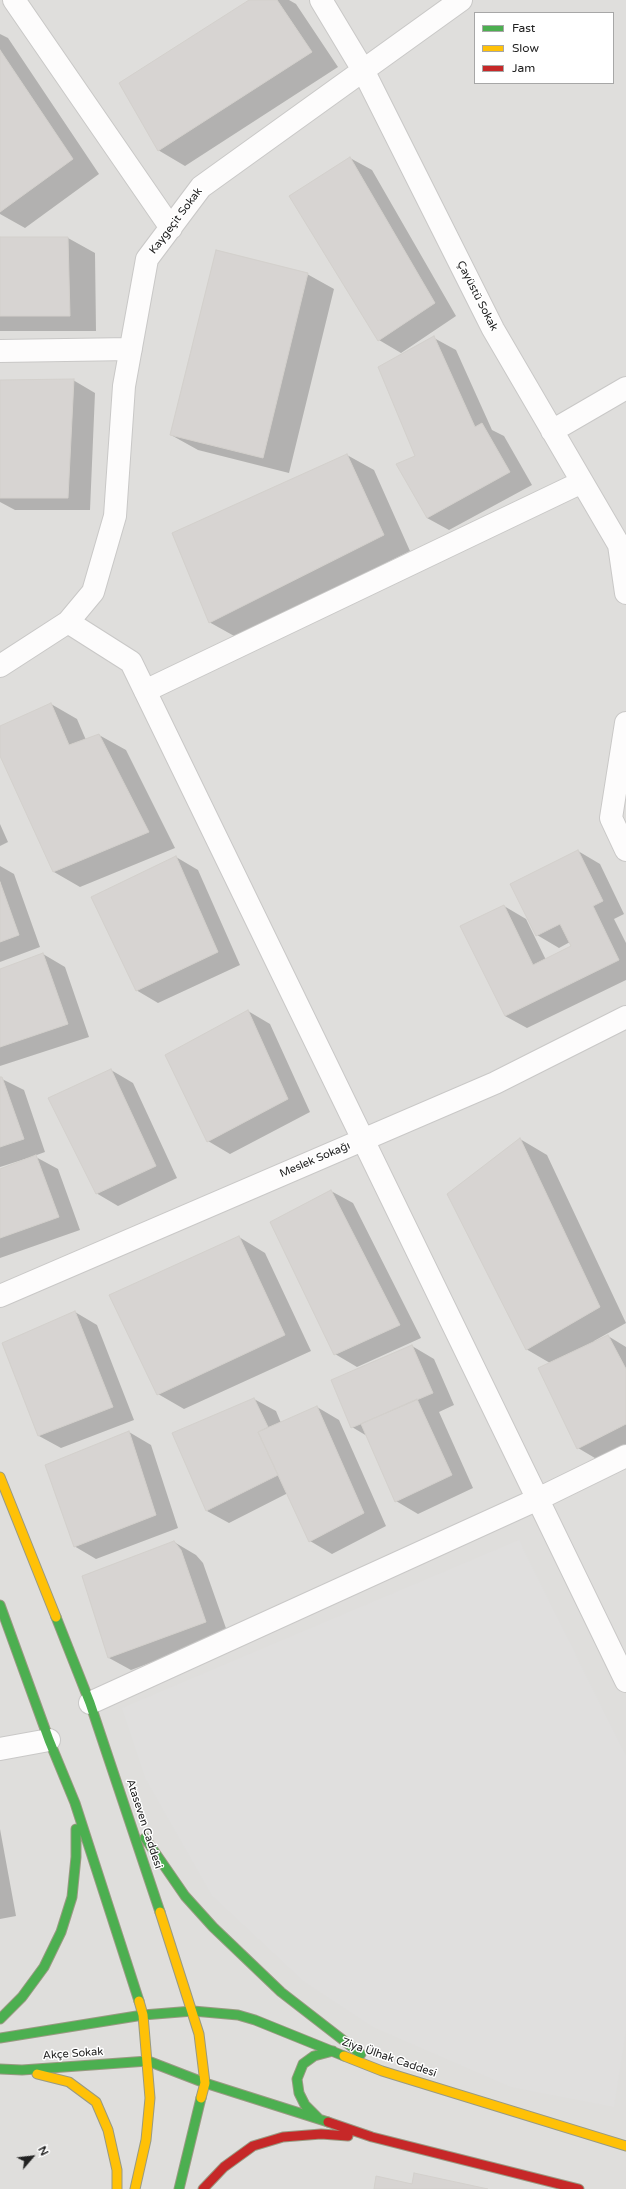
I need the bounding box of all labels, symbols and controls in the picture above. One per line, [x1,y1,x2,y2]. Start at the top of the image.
legend [474,12,614,84]
text: Fast [512,21,535,35]
text: Slow [512,41,539,55]
text: Jam [512,61,535,75]
street label: Kaygeçit Sokak [147,185,205,257]
street label: Çayüstü Sokak [454,259,500,333]
street label: Meslek Sokağı [278,1139,352,1181]
street label: Ataseven Caddesi [123,1778,165,1870]
street label: Ziya Ülhak Caddesi [340,2036,438,2080]
street label: Akçe Sokak [42,2045,104,2063]
north arrow [12,2137,52,2177]
text: N [35,2144,51,2158]

